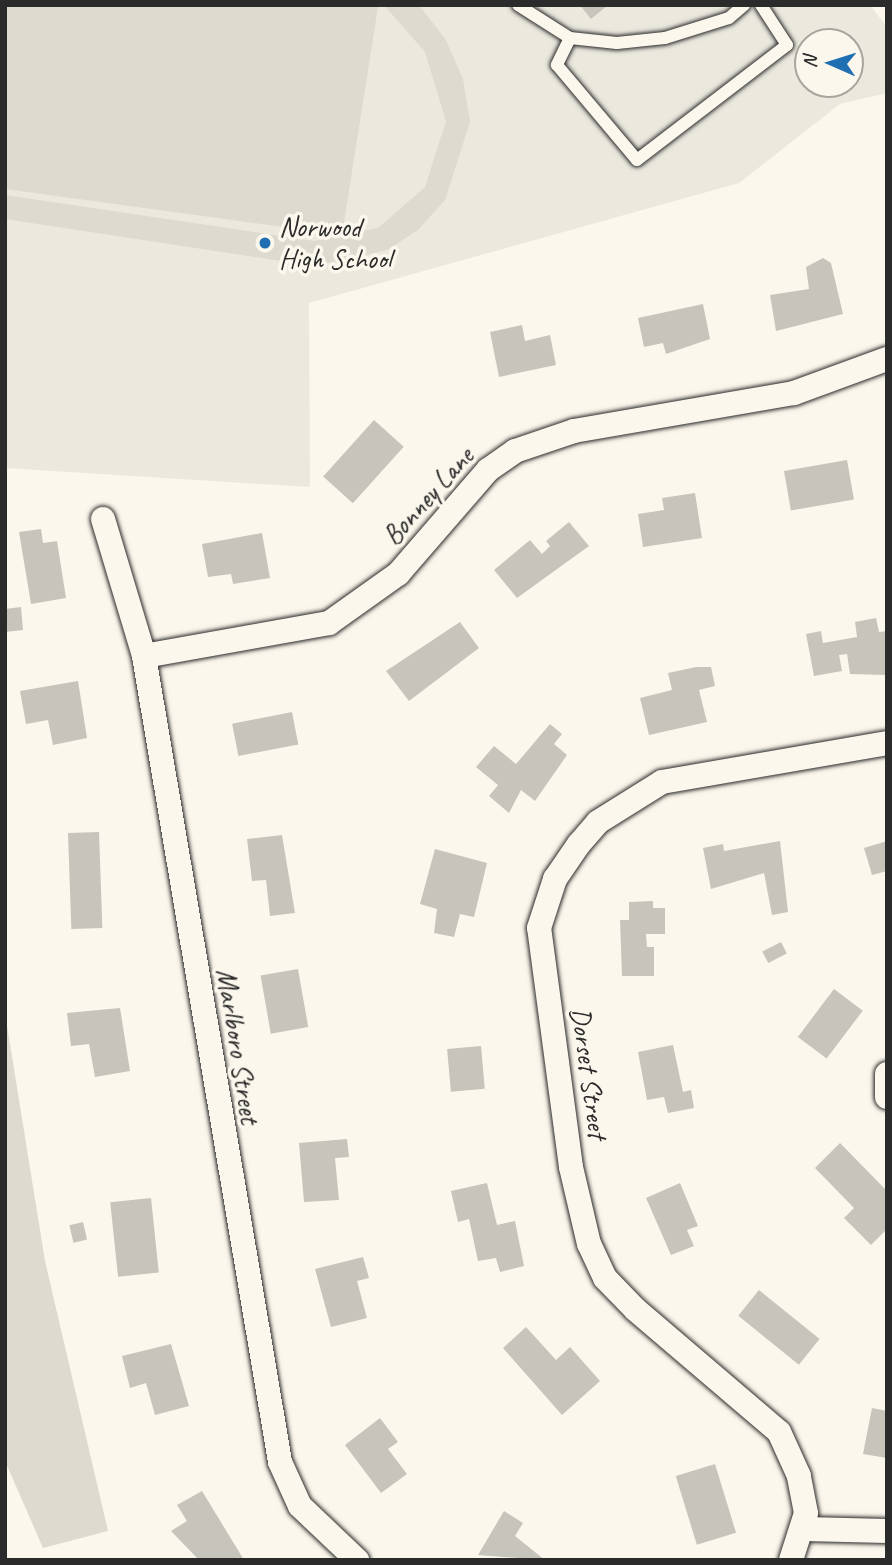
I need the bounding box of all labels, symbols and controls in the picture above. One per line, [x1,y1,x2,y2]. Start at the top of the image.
north arrow [794,28,864,98]
text: N [798,56,822,69]
place label: Norwood High School [279,210,390,276]
marker: Norwood High School [257,235,273,251]
street label: Bonney Lane [375,440,481,552]
street label: Marlboro Street [209,966,267,1126]
street label: Dorset Street [563,1005,615,1141]

